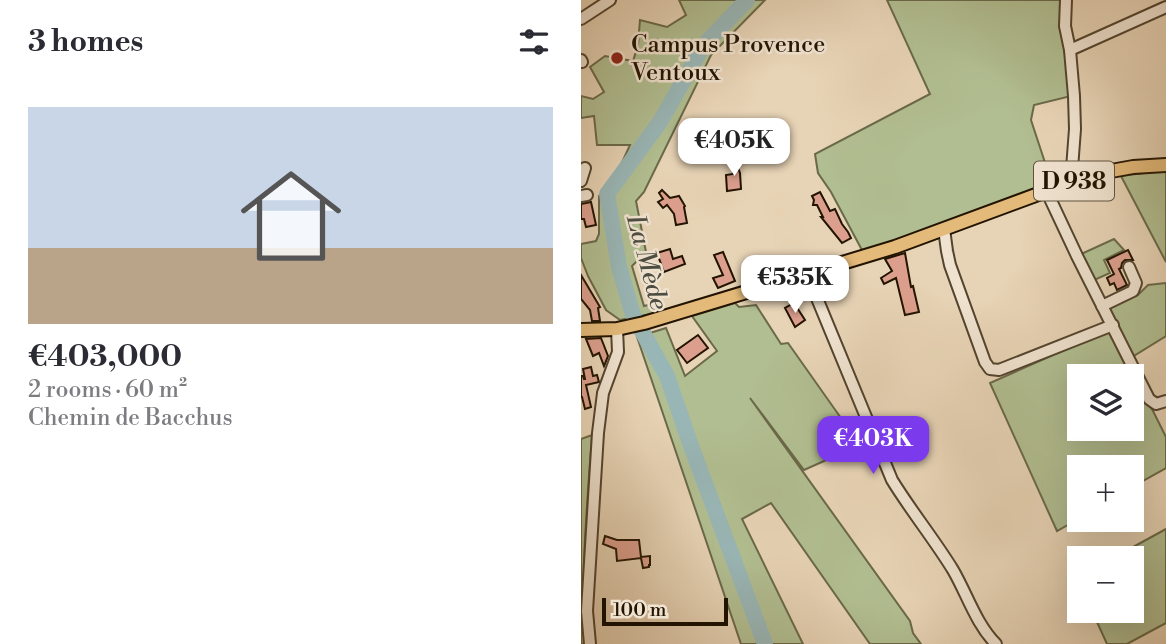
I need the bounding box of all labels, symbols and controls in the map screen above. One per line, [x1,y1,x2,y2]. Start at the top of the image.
text: 3 homes [28,23,143,61]
icon: filters [515,23,553,61]
place label: Campus Provence Ventoux [630,30,825,88]
marker: Campus Provence Ventoux [609,50,625,66]
pin: €405K [685,118,783,178]
text: €405K [694,127,774,155]
icon: home [228,153,354,279]
road number: D 938 [1034,162,1114,200]
water label: La Mède [619,210,675,313]
pin: €535K [746,256,844,315]
text: €535K [757,264,833,292]
text: €403,000 [28,338,182,376]
map controls [1067,364,1144,623]
button: layers [1067,364,1144,441]
text: 2 rooms · 60 m² [28,376,187,404]
text: Chemin de Bacchus [28,404,232,432]
pin: €403K [824,416,922,476]
text: €403K [833,425,913,453]
button: + [1067,455,1144,532]
button: − [1067,546,1144,623]
scale bar [602,595,728,627]
text: 100 m [613,598,666,622]

